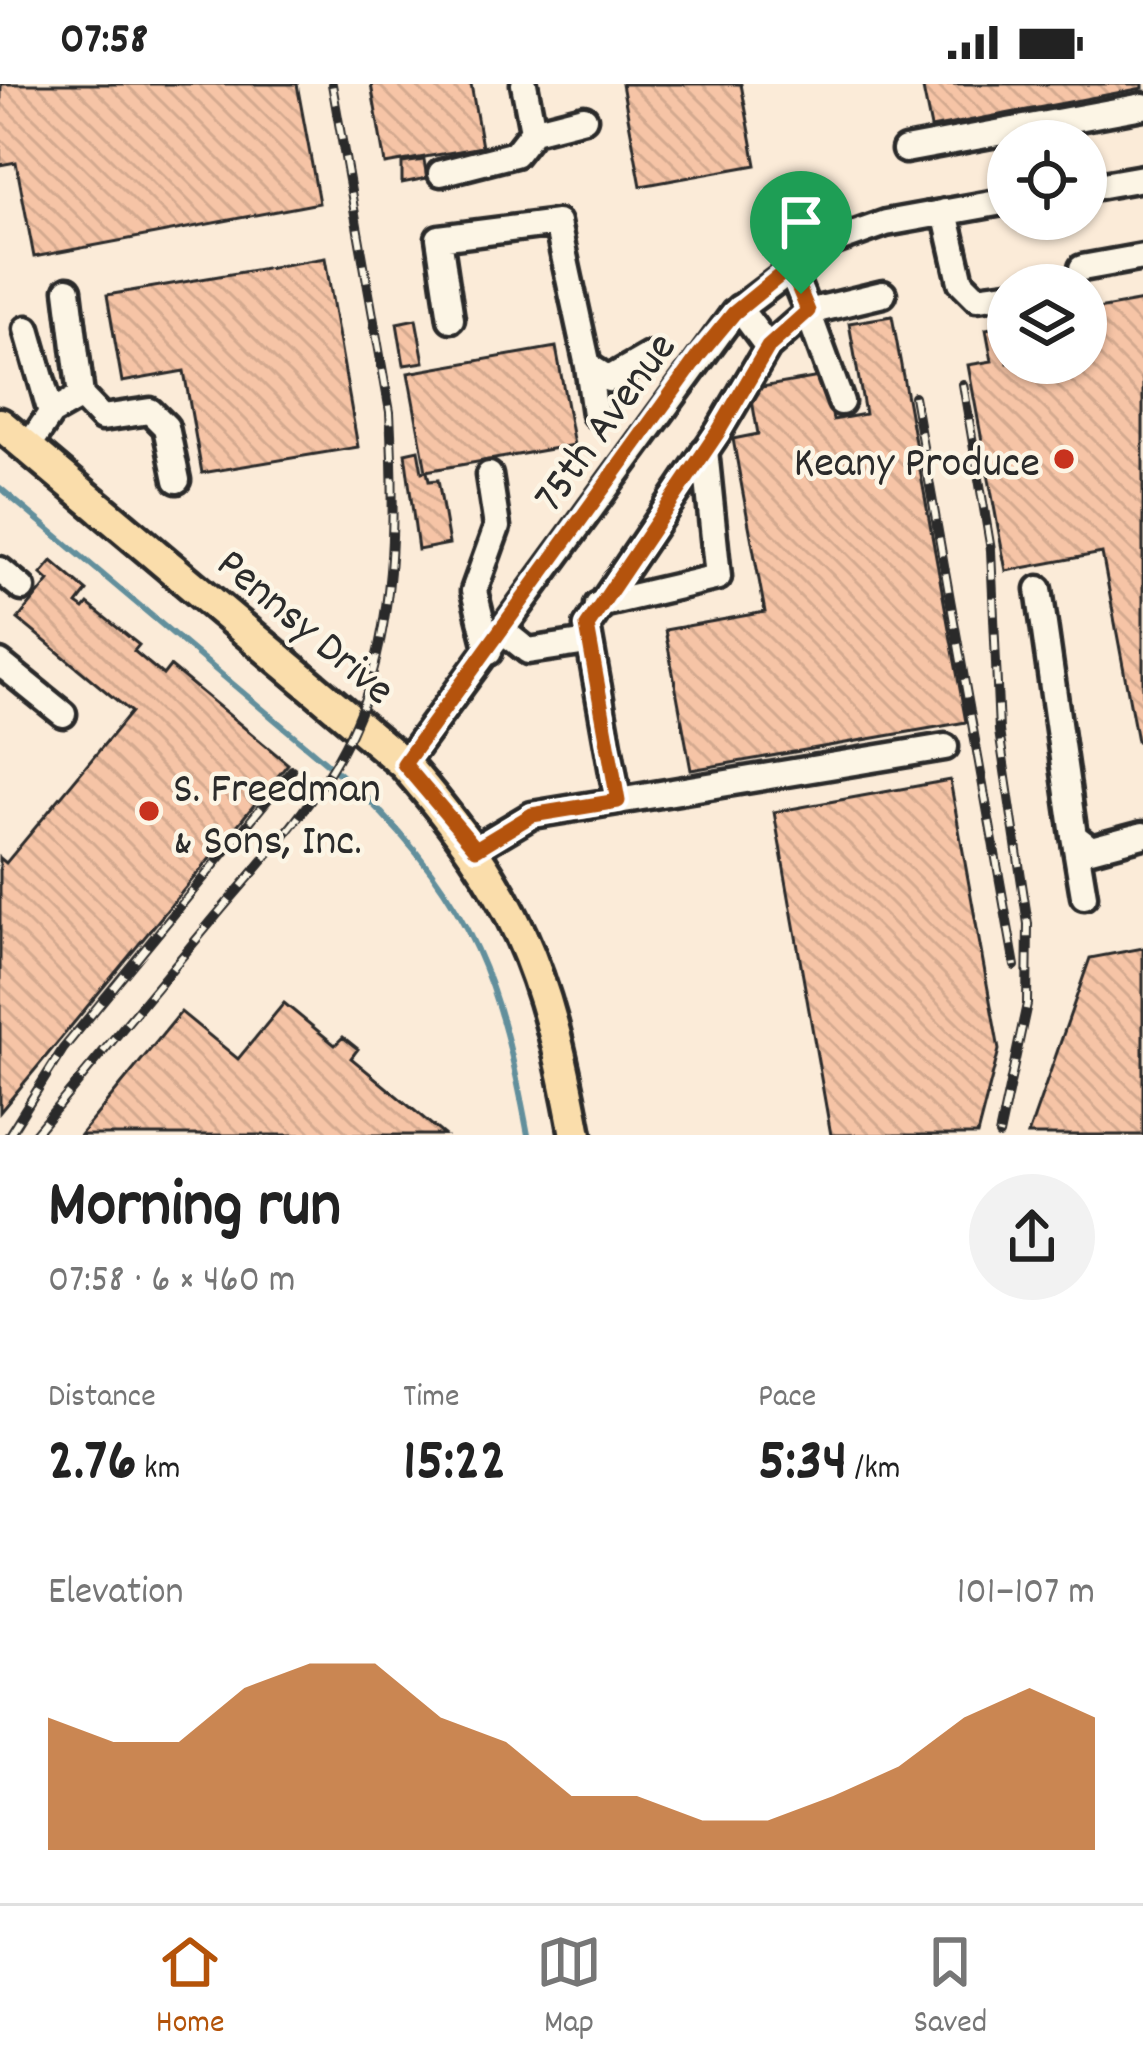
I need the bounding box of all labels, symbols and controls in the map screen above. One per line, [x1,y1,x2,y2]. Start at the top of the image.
text: 07:58 [60,10,148,74]
map controls [987,120,1107,384]
button: locate [987,120,1107,240]
pin [750,171,852,294]
icon: arrive [768,189,834,255]
button: layers [987,264,1107,384]
street label: 75th Avenue [520,321,695,527]
place label: Keany Produce [793,434,1040,498]
marker: Keany Produce [1051,446,1077,472]
street label: Pennsy Drive [200,535,407,723]
place label: S. Freedman & Sons, Inc. [173,760,381,876]
marker: S. Freedman & Sons, Inc. [136,798,162,824]
text: Morning run [48,1163,341,1257]
button: share [969,1174,1095,1300]
text: 07:58 · 6 × 460 m [48,1255,296,1310]
text: Distance [48,1375,156,1422]
text: Time [403,1375,459,1422]
text: Pace [758,1375,816,1422]
text: 2.76 [48,1422,137,1508]
text: 15:22 [403,1422,506,1508]
text: 5:34 [758,1422,847,1508]
text: km [137,1447,180,1494]
text: /km [847,1447,900,1494]
text: Elevation [48,1567,184,1622]
text: 101–107 m [957,1567,1095,1622]
tab: Home [156,1929,225,2048]
tab: Map [536,1929,602,2048]
tab: Saved [913,1929,987,2048]

